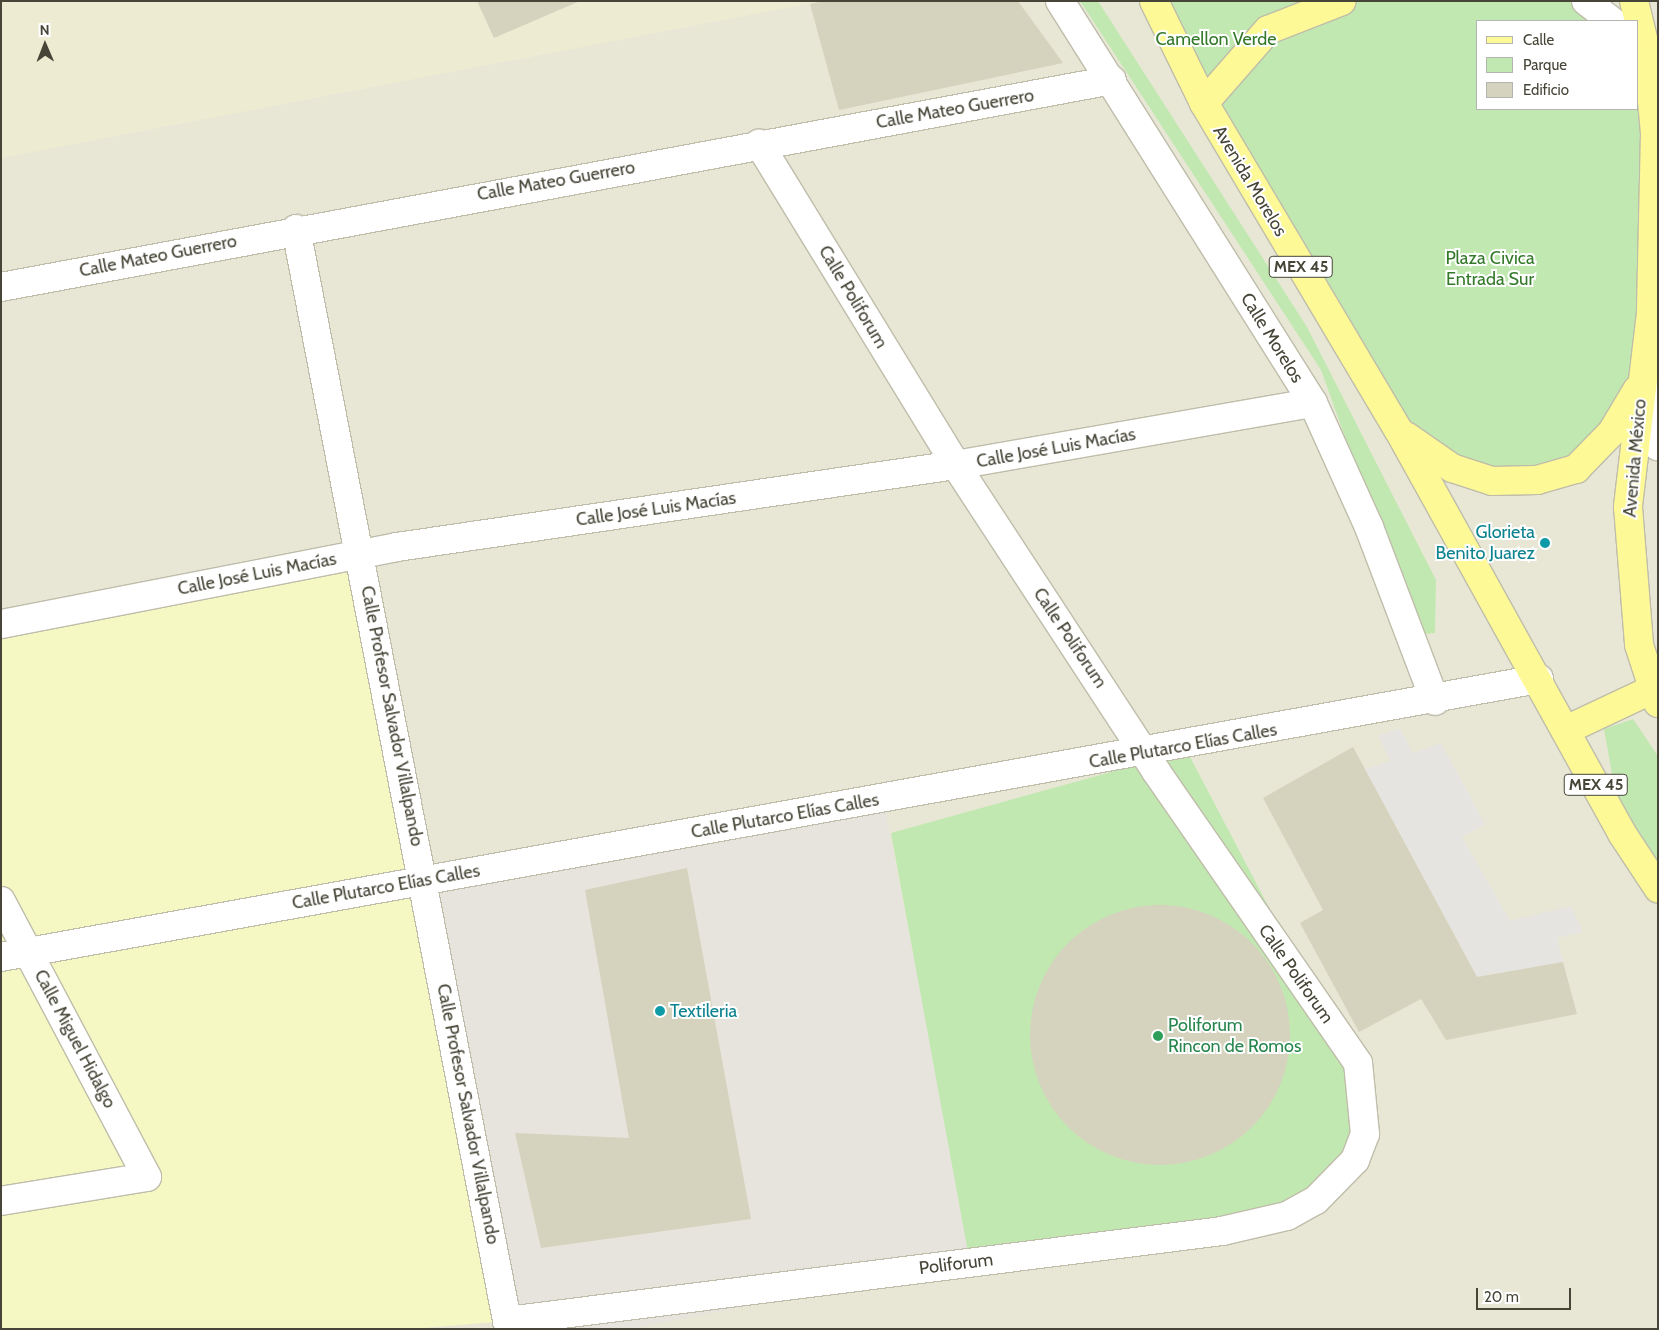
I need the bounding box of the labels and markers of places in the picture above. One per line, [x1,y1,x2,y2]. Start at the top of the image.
place label: Glorieta Benito Juarez [1436,522,1535,564]
marker: Glorieta Benito Juarez [1539,537,1551,549]
place label: Textileria [670,1000,737,1022]
marker: Textileria [654,1005,666,1017]
place label: Poliforum Rincon de Romos [1168,1015,1301,1058]
marker: Poliforum Rincon de Romos [1152,1030,1164,1042]

